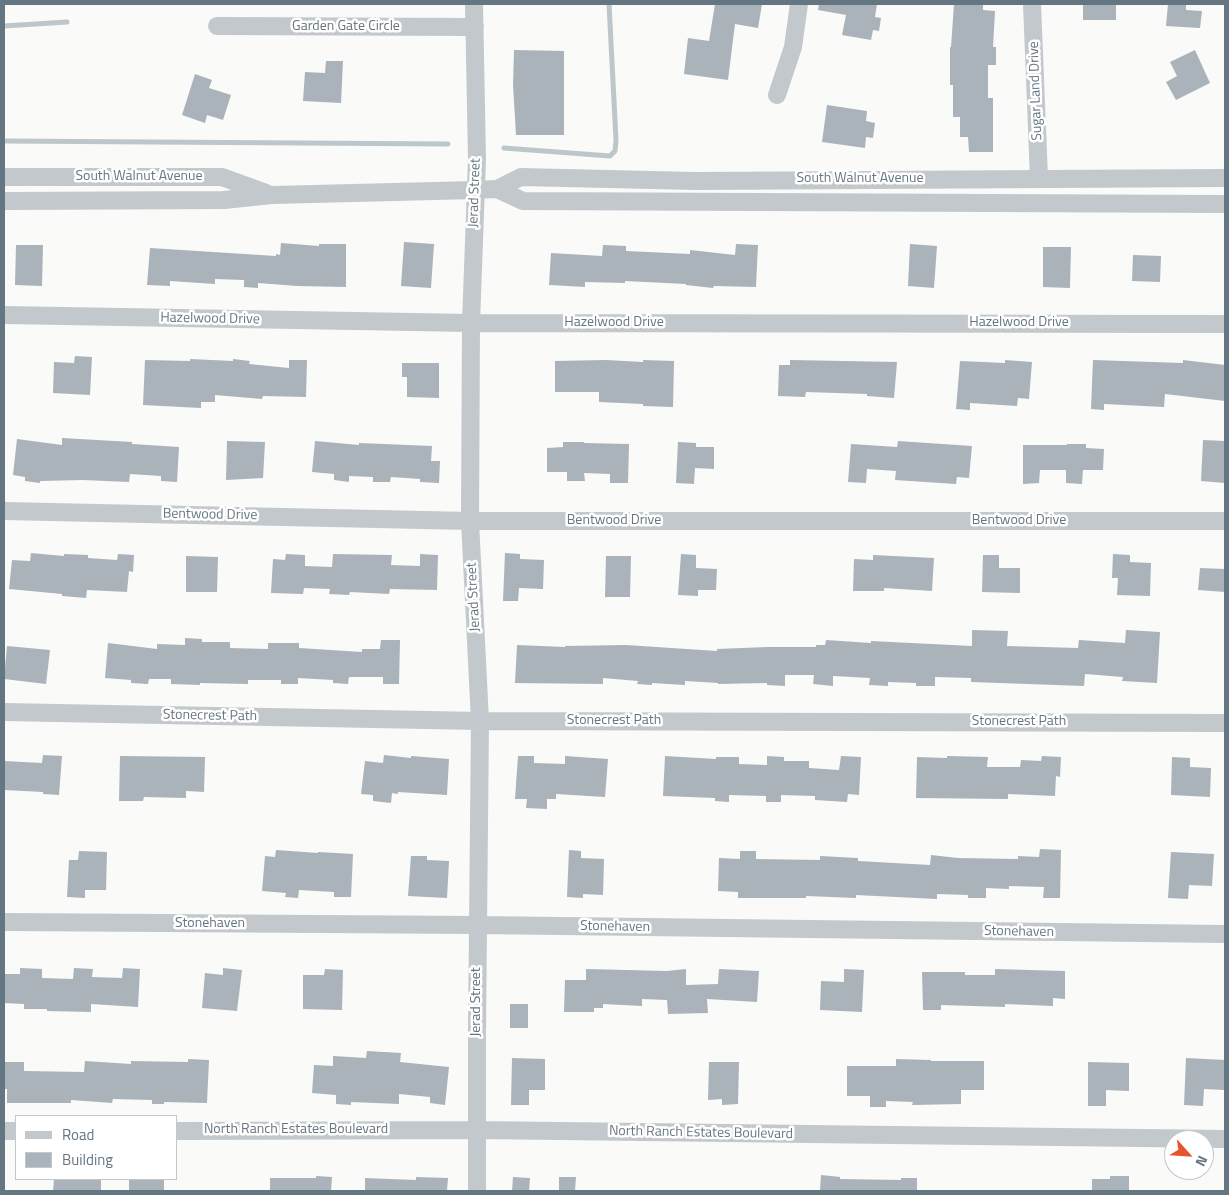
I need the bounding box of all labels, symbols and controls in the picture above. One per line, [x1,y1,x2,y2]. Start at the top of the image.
street label: Garden Gate Circle [292,19,400,35]
street label: Sugar Land Drive [1026,41,1046,141]
street label: Jerad Street [465,158,485,228]
street label: South Walnut Avenue [75,169,203,185]
street label: South Walnut Avenue [796,171,924,187]
street label: Hazelwood Drive [160,310,260,328]
street label: Hazelwood Drive [564,315,664,331]
street label: Hazelwood Drive [969,315,1069,331]
street label: Bentwood Drive [163,506,257,524]
street label: Bentwood Drive [567,513,661,529]
street label: Bentwood Drive [972,513,1066,529]
street label: Jerad Street [464,562,484,632]
street label: Stonecrest Path [163,707,257,725]
street label: Stonecrest Path [567,713,661,729]
street label: Stonecrest Path [972,714,1066,730]
street label: Stonehaven [175,916,245,932]
street label: Stonehaven [580,918,650,936]
street label: Stonehaven [984,923,1054,941]
street label: Jerad Street [469,967,485,1037]
legend [15,1115,178,1180]
street label: North Ranch Estates Boulevard [204,1122,388,1138]
text: Road [62,1123,94,1146]
street label: North Ranch Estates Boulevard [609,1123,793,1143]
north arrow [1164,1130,1214,1180]
text: Building [62,1148,113,1171]
text: N [1190,1152,1214,1170]

